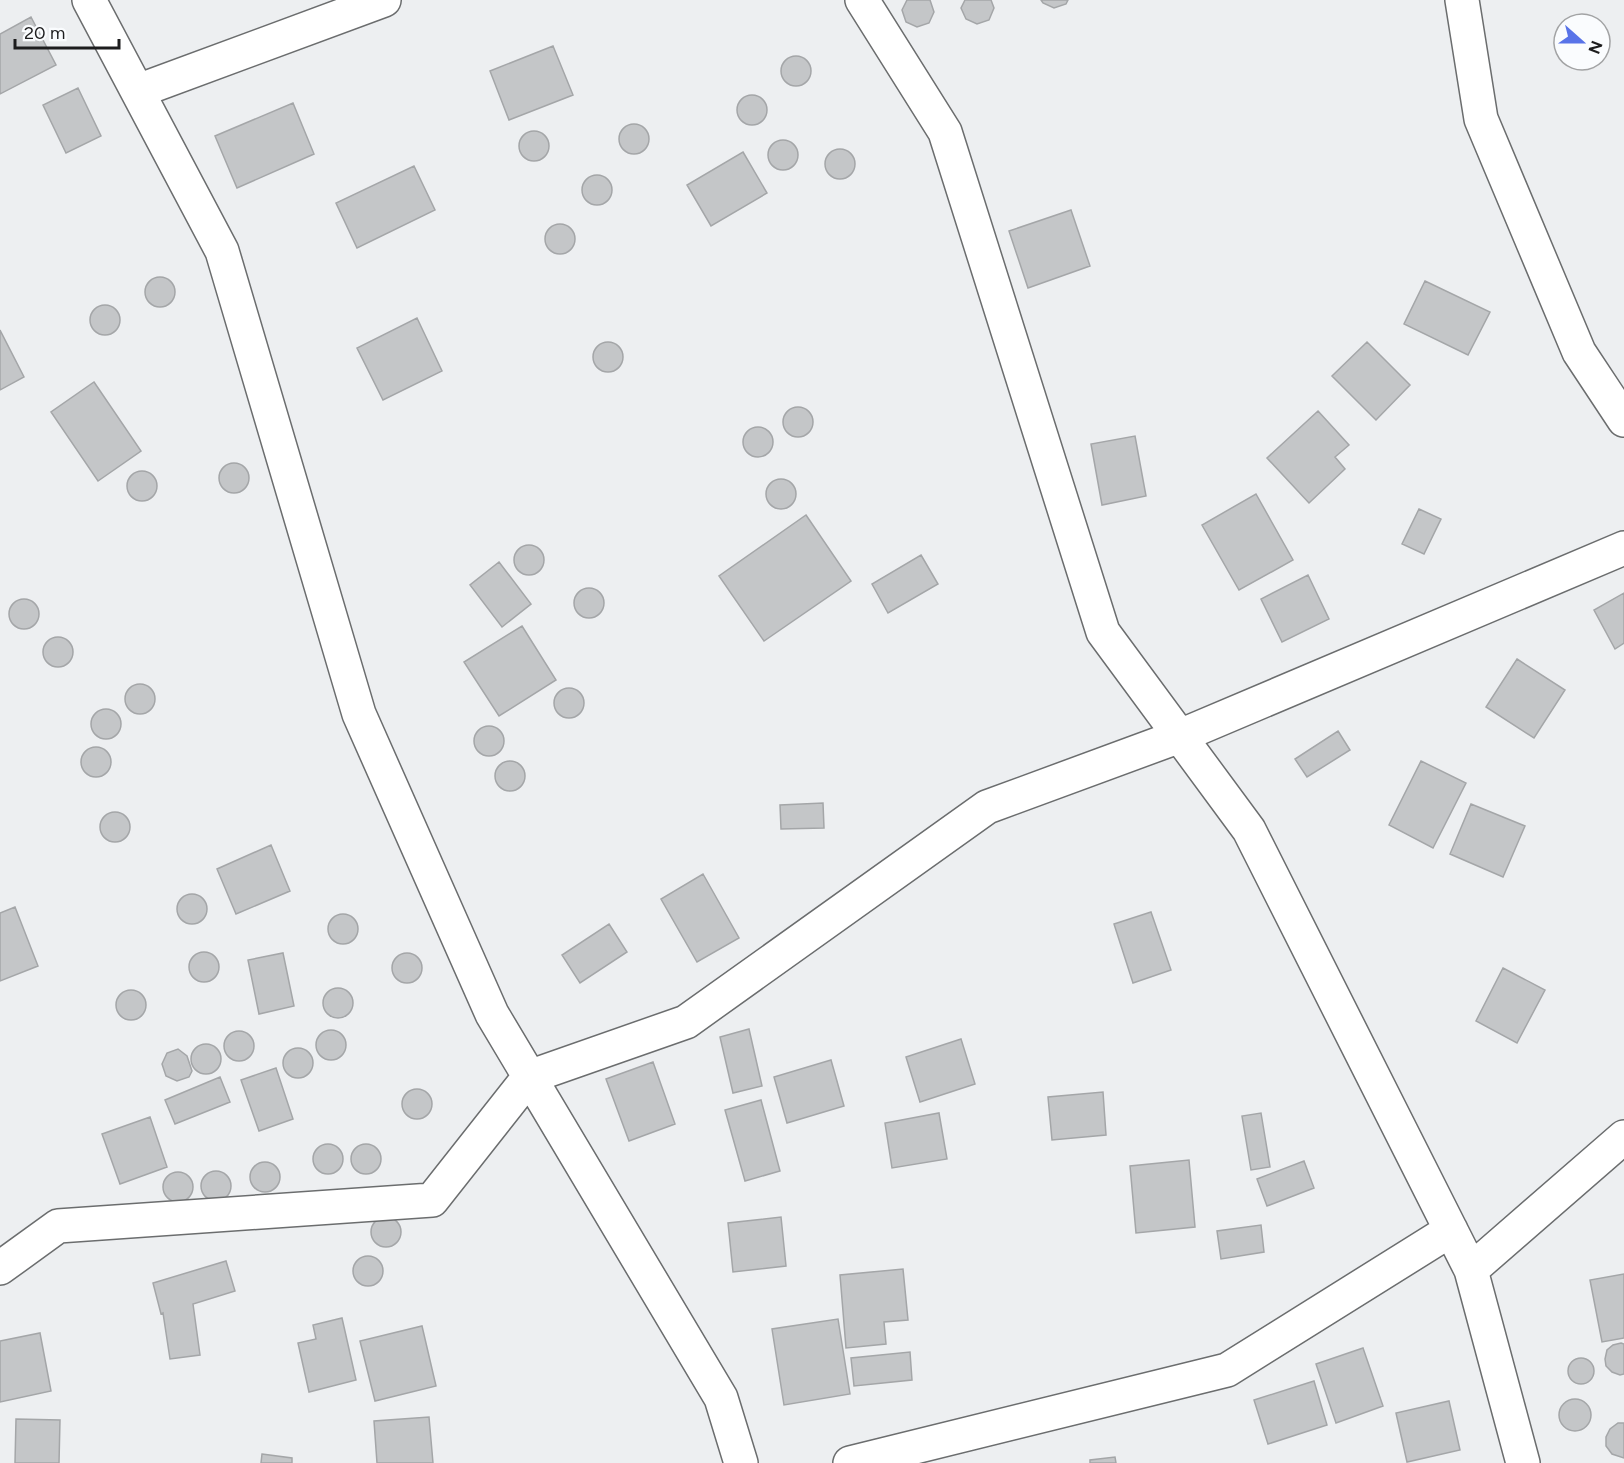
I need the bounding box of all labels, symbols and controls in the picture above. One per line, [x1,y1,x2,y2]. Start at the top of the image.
scale bar [15,12,118,50]
north arrow [1552,12,1612,72]
text: 20 m [24,22,65,44]
text: N [1584,38,1607,56]

